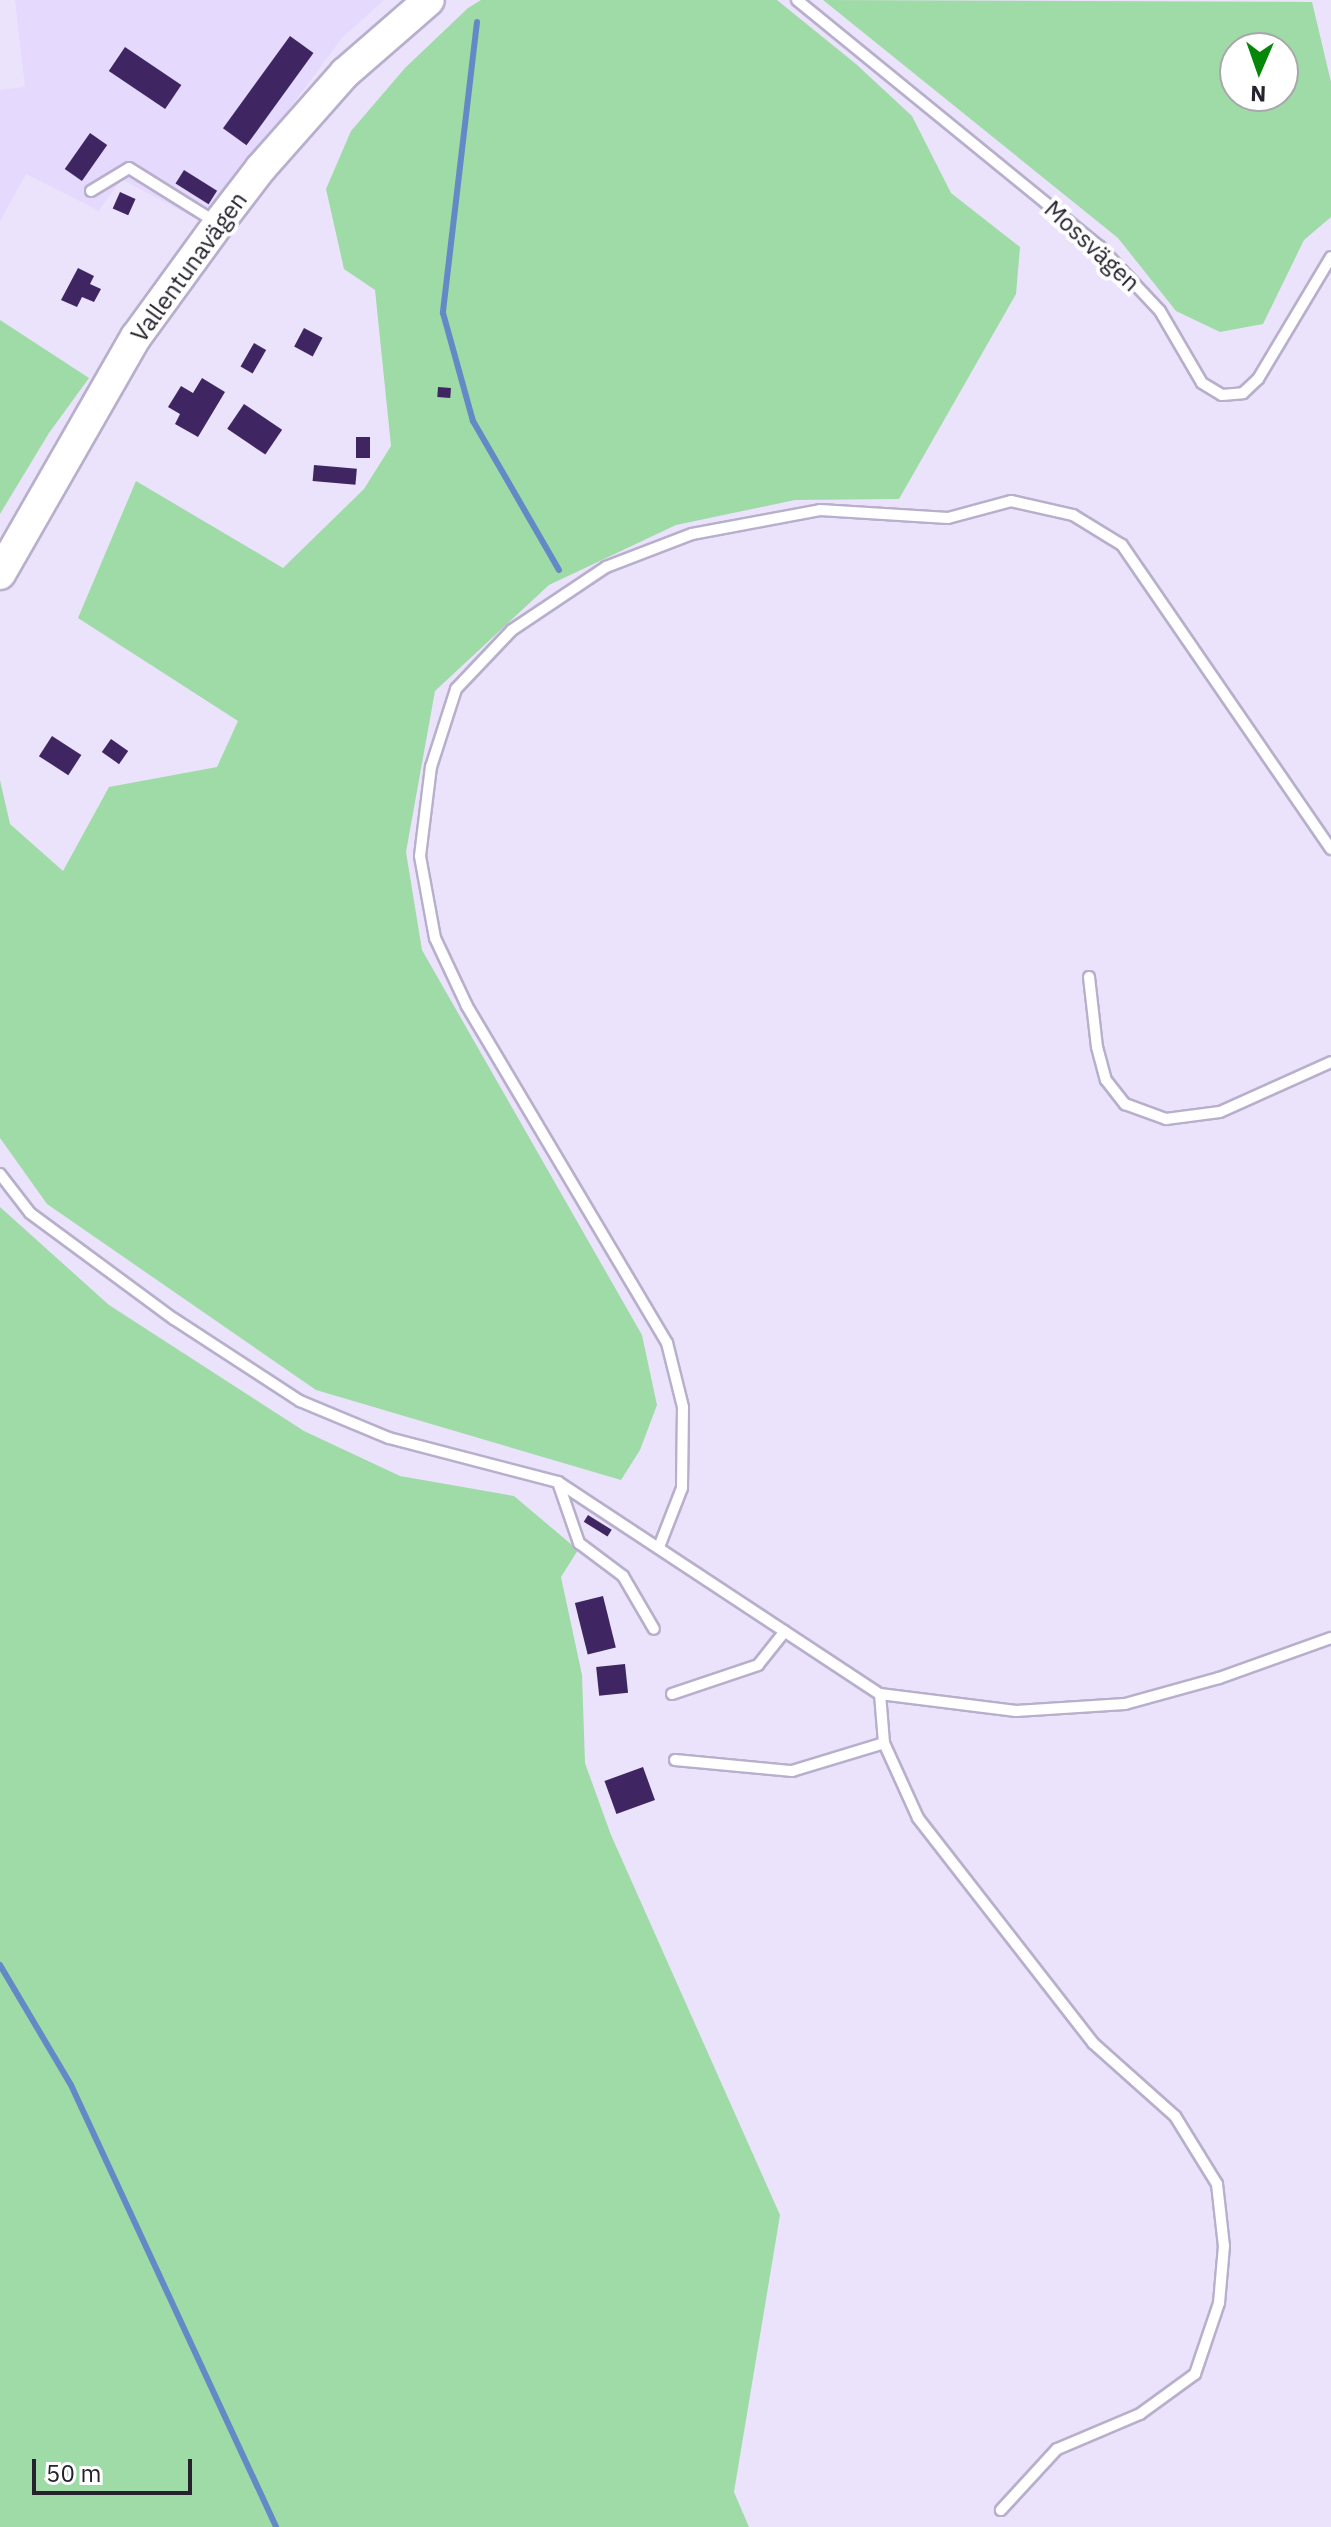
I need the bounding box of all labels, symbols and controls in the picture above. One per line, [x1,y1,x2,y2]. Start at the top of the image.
north arrow [1219,32,1299,112]
text: N [1250,80,1267,109]
street label: Vallentunavägen [125,186,253,348]
street label: Mossvägen [1038,195,1146,297]
scale bar [36,2443,196,2493]
text: 50 m [46,2457,101,2489]

